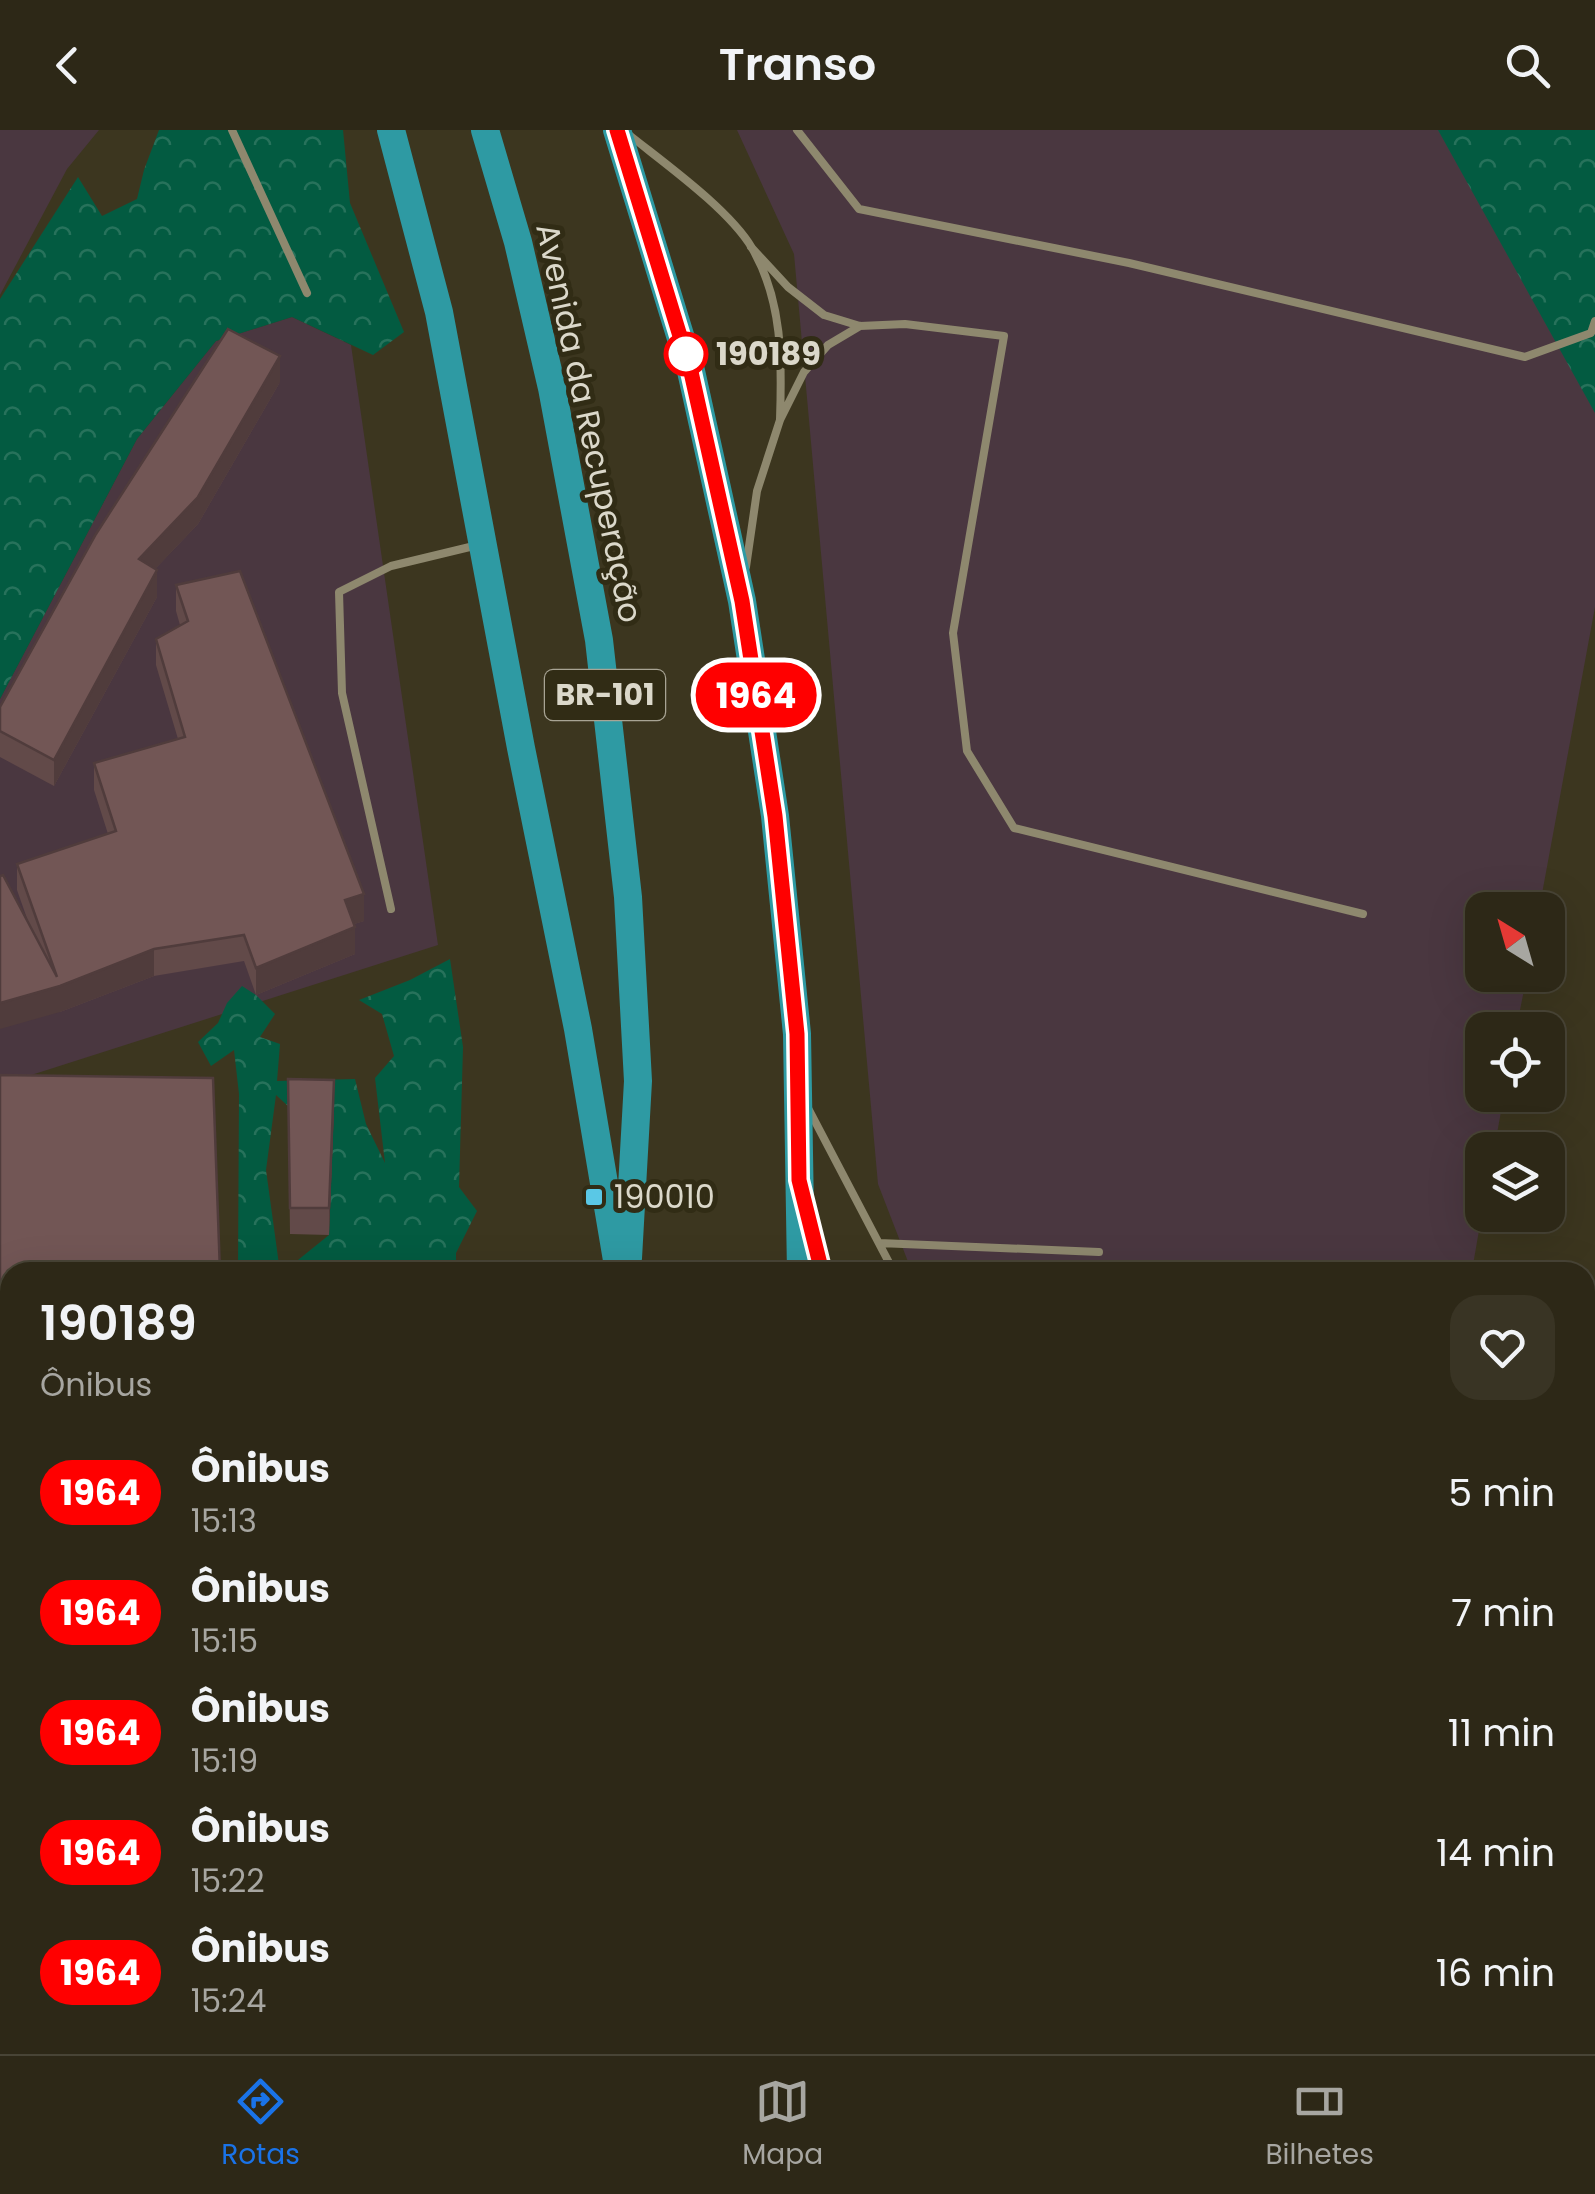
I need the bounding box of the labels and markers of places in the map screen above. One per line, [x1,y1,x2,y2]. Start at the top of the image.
place label: 190189 [716,331,821,376]
marker: 190189 [665,333,707,375]
place label: 190010 [614,1174,715,1219]
marker: 190010 [583,1186,605,1208]

